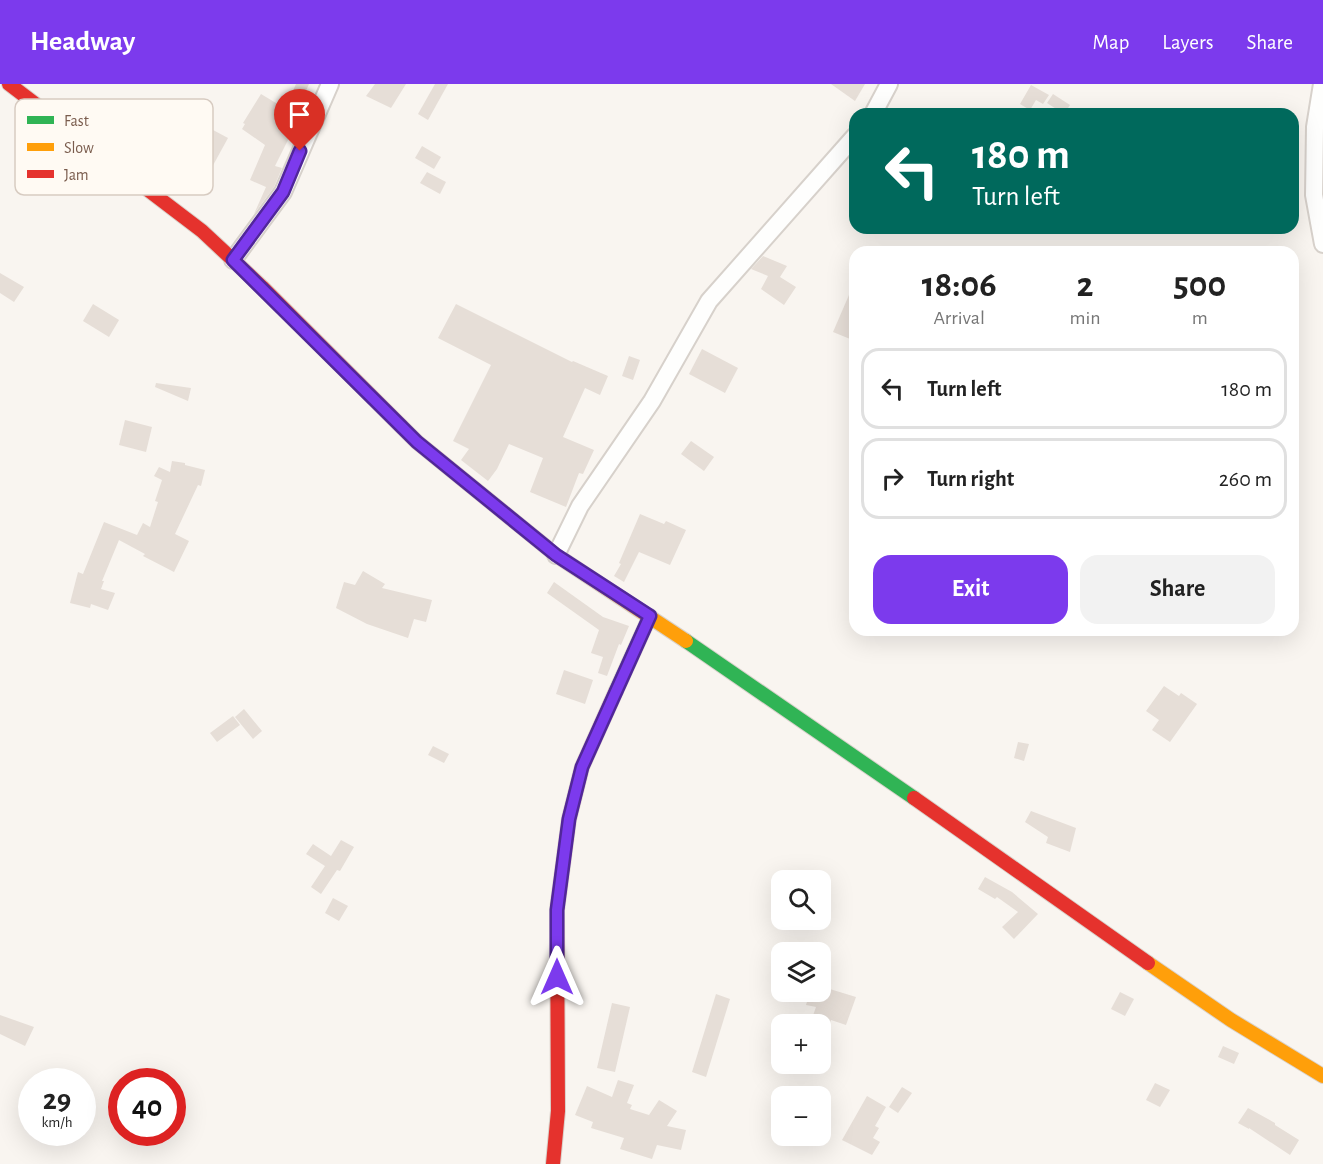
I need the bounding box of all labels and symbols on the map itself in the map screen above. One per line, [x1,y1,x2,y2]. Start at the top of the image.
pin [274,89,325,151]
legend [15,99,213,195]
text: Fast [64,113,89,129]
text: Slow [64,140,94,156]
text: Jam [64,167,89,183]
position arrow [525,945,589,1009]
speed limit sign: 40 [108,1068,186,1146]

